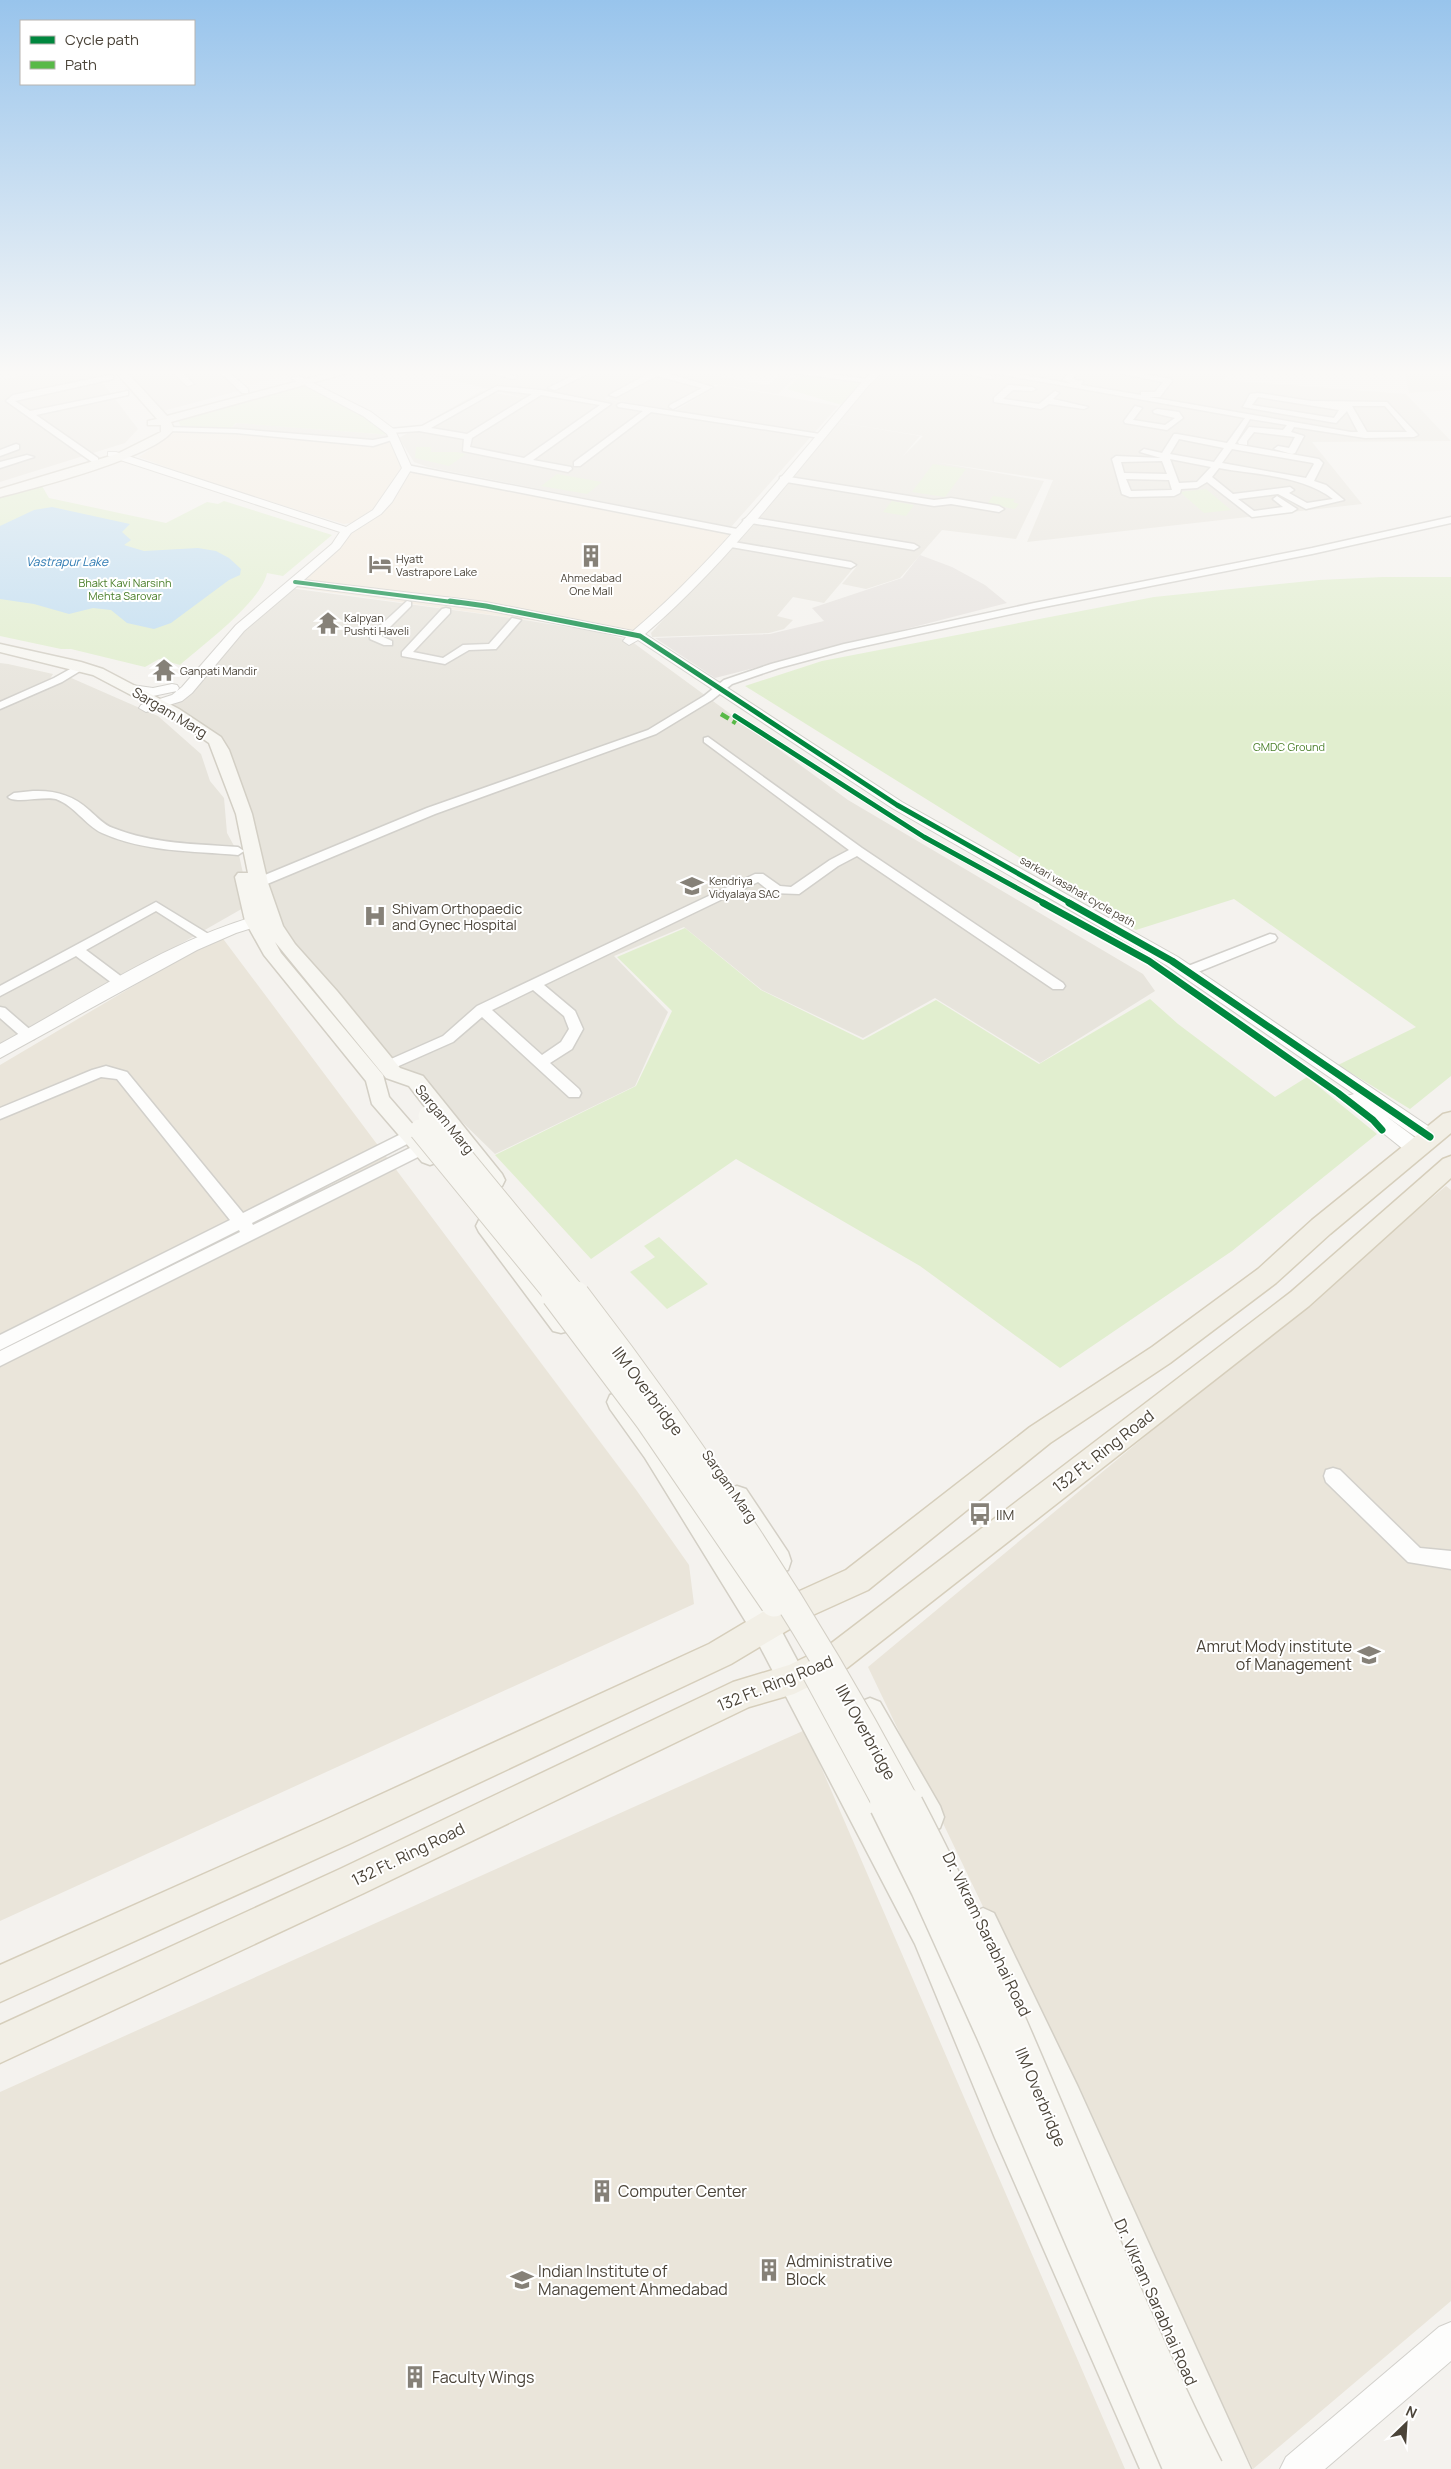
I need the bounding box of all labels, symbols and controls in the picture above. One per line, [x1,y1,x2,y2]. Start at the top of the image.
legend [20,20,195,85]
text: Cycle path [65,29,139,50]
text: Path [65,54,97,75]
building icon: Ahmedabad One Mall [578,543,604,569]
hotel icon: Hyatt Vastrapore Lake [367,551,393,577]
place label: Hyatt Vastrapore Lake [396,551,478,579]
water label: Vastrapur Lake [26,553,109,570]
place label: Ahmedabad One Mall [561,570,622,598]
park label: Bhakt Kavi Narsinh Mehta Sarovar [78,575,172,603]
temple icon: Kalpyan Pushti Haveli [315,610,341,636]
place label: Kalpyan Pushti Haveli [344,610,409,638]
temple icon: Ganpati Mandir [151,657,177,683]
place label: Ganpati Mandir [180,663,257,678]
street label: Sargam Marg [129,682,211,742]
park label: GMDC Ground [1253,739,1325,754]
street label: sarkari vasahat cycle path [1018,852,1138,930]
school or university icon: Kendriya Vidyalaya SAC [679,873,705,899]
place label: Kendriya Vidyalaya SAC [709,873,780,901]
place label: Shivam Orthopaedic and Gynec Hospital [392,899,523,934]
hospital icon: Shivam Orthopaedic and Gynec Hospital [362,903,388,929]
street label: Sargam Marg [411,1080,479,1158]
street label: IIM Overbridge [607,1342,689,1440]
street label: 132 Ft. Ring Road [1048,1404,1158,1498]
street label: Sargam Marg [698,1446,762,1526]
bus stop icon: IIM [967,1501,993,1527]
place label: IIM [996,1505,1014,1524]
place label: Amrut Mody institute of Management [1196,1635,1352,1675]
school or university icon: Amrut Mody institute of Management [1356,1642,1382,1668]
street label: 132 Ft. Ring Road [714,1650,836,1716]
street label: IIM Overbridge [831,1680,901,1784]
street label: 132 Ft. Ring Road [348,1817,468,1891]
street label: Dr. Vikram Sarabhai Road [938,1848,1036,2020]
street label: IIM Overbridge [1010,2044,1072,2150]
building icon: Computer Center [589,2178,615,2204]
place label: Computer Center [618,2180,747,2202]
street label: Dr. Vikram Sarabhai Road [1109,2215,1203,2389]
place label: Administrative Block [786,2250,893,2290]
building icon: Administrative Block [756,2257,782,2283]
place label: Indian Institute of Management Ahmedabad [538,2260,728,2300]
school or university icon: Indian Institute of Management Ahmedabad [509,2267,535,2293]
building icon: Faculty Wings [402,2364,428,2390]
place label: Faculty Wings [432,2366,534,2388]
north arrow [1381,2399,1431,2449]
text: N [1403,2401,1420,2423]

